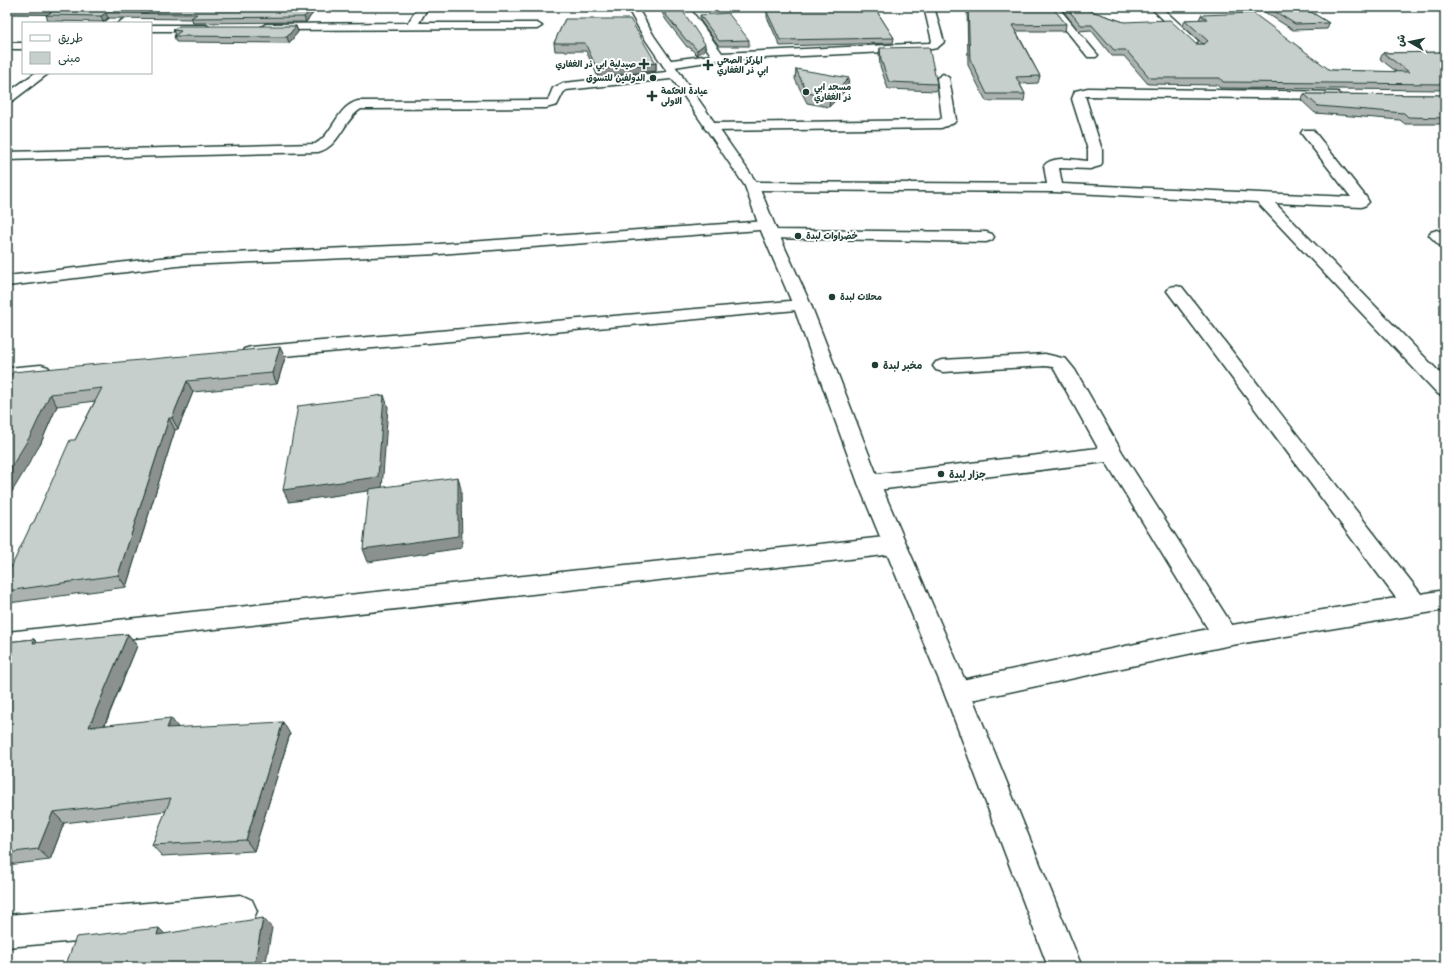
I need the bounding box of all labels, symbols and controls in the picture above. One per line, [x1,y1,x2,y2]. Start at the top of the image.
legend [22,22,152,74]
north arrow [1390,22,1430,62]
text: طريق [58,28,83,46]
text: ش [1390,33,1409,48]
text: مبنى [58,48,81,66]
place label: المركز الصحي ابي ذر الغفاري [717,52,768,78]
place label: صيدلية ابي ذر الغفاري [555,56,636,72]
marker: صيدلية ابي ذر الغفاري [639,59,649,69]
marker: المركز الصحي ابي ذر الغفاري [702,59,714,71]
place label: الدولفين للتسوق [586,70,645,84]
marker: الدولفين للتسوق [648,73,658,83]
place label: مسجد ابي ذر الغفاري [814,79,851,104]
place label: عيادة الحكمة الاولى [661,83,708,107]
marker: مسجد ابي ذر الغفاري [801,87,811,97]
marker: عيادة الحكمة الاولى [646,90,658,102]
place label: خضراوات لبدة [806,228,858,242]
marker: خضراوات لبدة [793,231,803,241]
place label: محلات لبدة [840,289,882,303]
marker: محلات لبدة [827,292,837,302]
place label: مخبر لبدة [883,357,922,372]
marker: مخبر لبدة [870,360,880,370]
place label: جزار لبدة [949,466,986,481]
marker: جزار لبدة [936,469,946,479]

